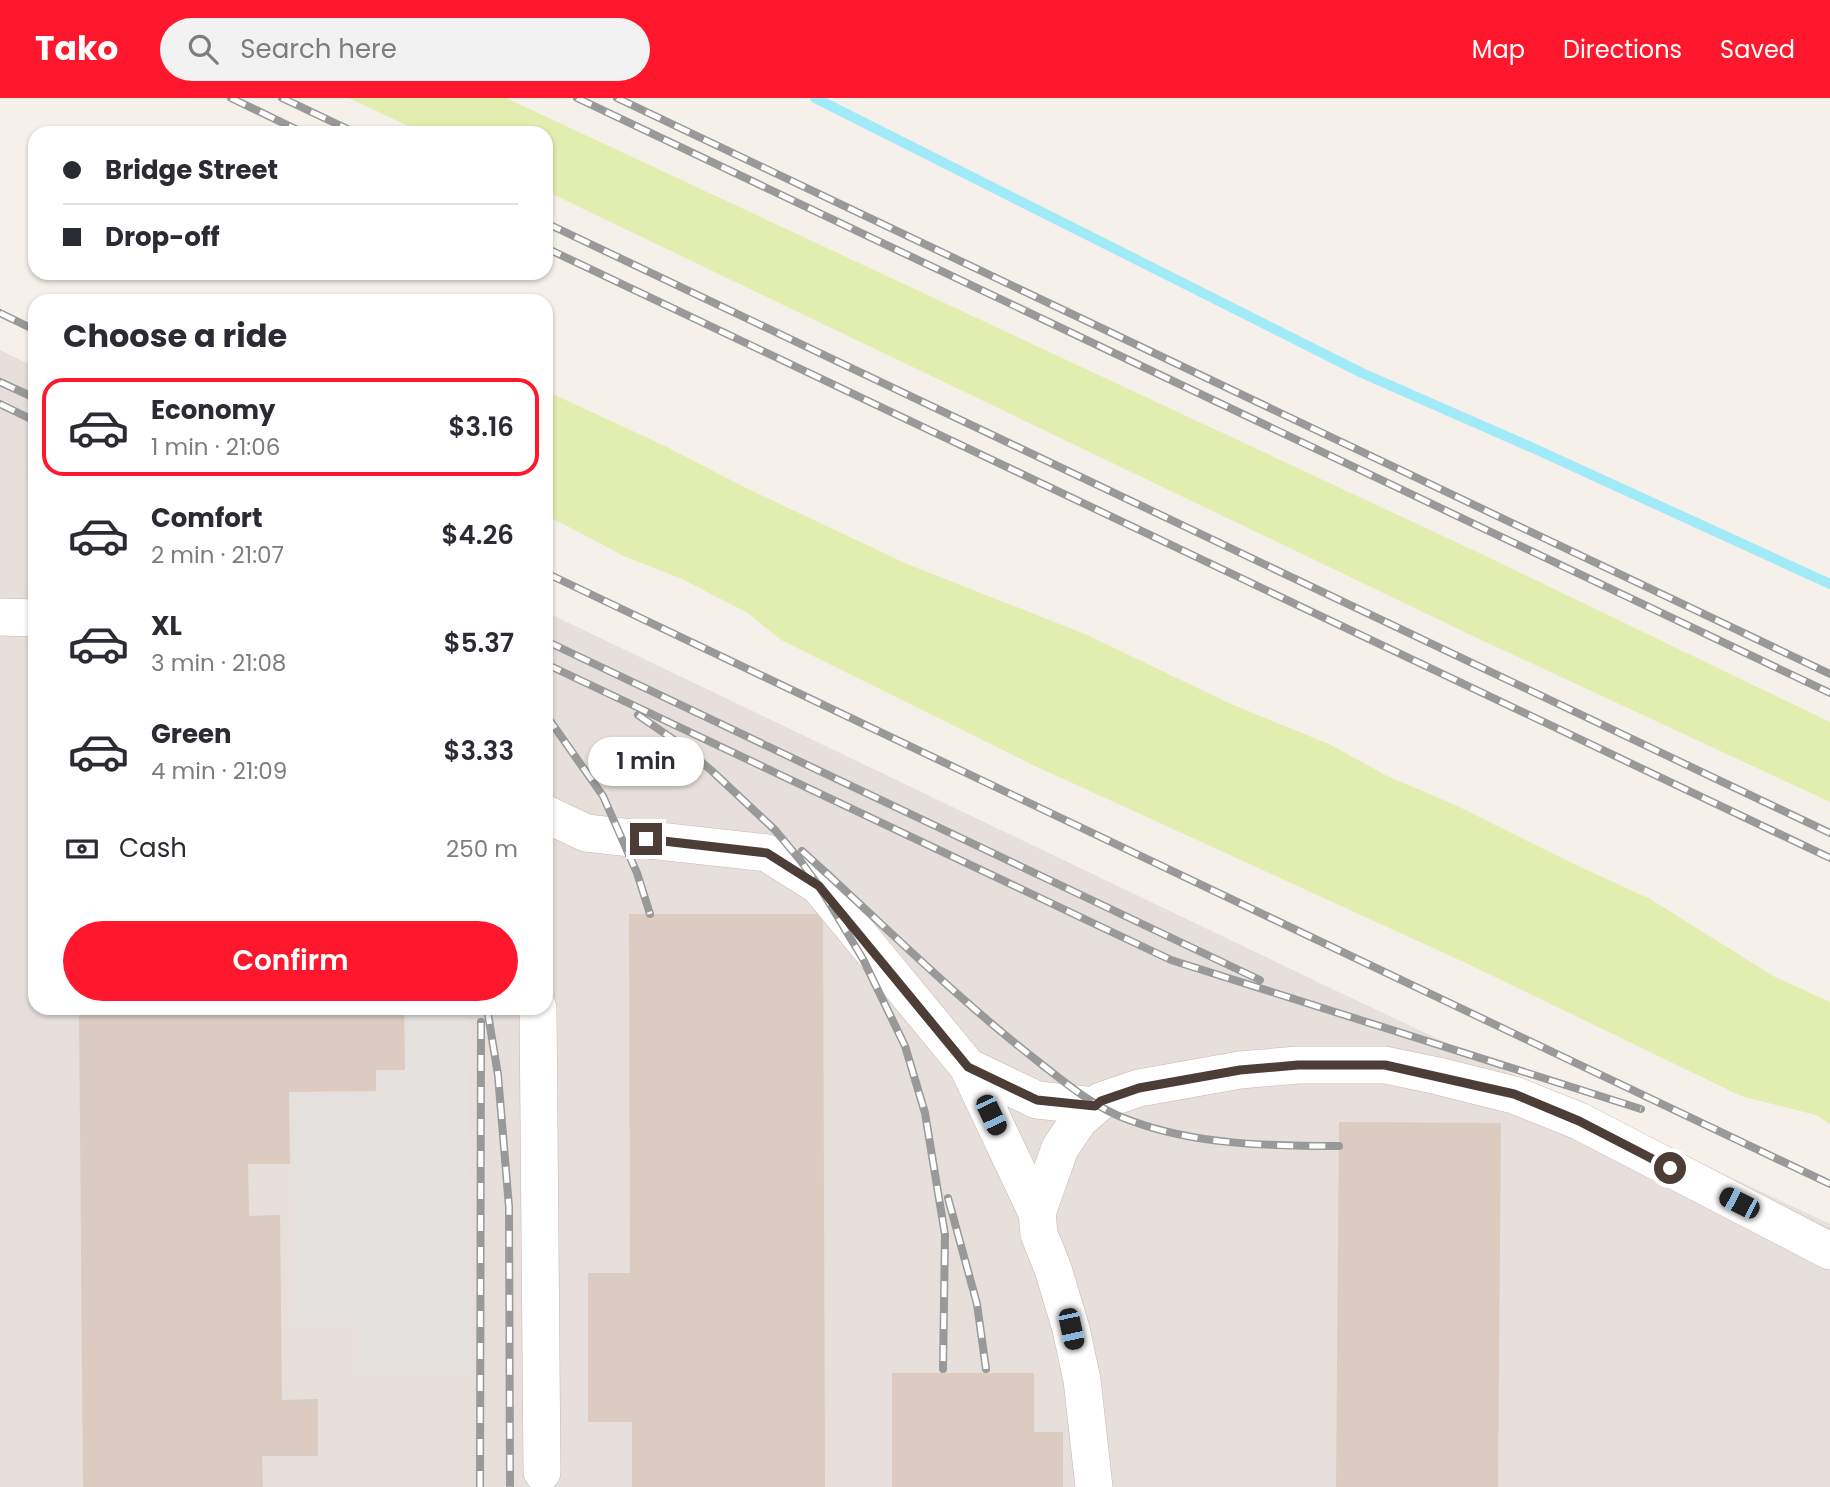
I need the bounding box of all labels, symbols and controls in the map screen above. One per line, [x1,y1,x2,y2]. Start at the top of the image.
search box [160,18,650,81]
text: Tako [35,25,118,72]
icon: search [184,30,222,68]
text: Search here [240,31,397,67]
text: Map [1472,33,1525,66]
text: Directions [1563,33,1682,66]
text: Saved [1720,33,1795,66]
text: Bridge Street [105,152,278,188]
text: Drop-off [105,219,220,255]
text: Choose a ride [63,313,287,358]
text: Economy [151,392,275,428]
icon: car [67,396,130,459]
text: $3.16 [449,409,514,445]
text: 1 min · 21:06 [151,431,280,463]
text: Comfort [151,500,263,536]
icon: car [67,504,130,567]
text: $4.26 [441,517,514,553]
text: 2 min · 21:07 [151,539,284,571]
text: XL [151,608,182,644]
icon: car [67,612,130,675]
text: $5.37 [444,625,514,661]
text: 3 min · 21:08 [151,647,286,679]
text: Green [151,716,232,752]
icon: car [67,720,130,783]
text: $3.33 [444,733,514,769]
callout: 1 min [588,738,704,786]
text: 1 min [616,745,676,777]
text: 4 min · 21:09 [151,755,287,787]
route end [630,823,662,855]
icon: cash [63,830,101,868]
text: Cash [119,830,187,866]
text: 250 m [446,833,518,865]
button: Confirm [63,921,518,1001]
car [973,1092,1010,1138]
route start [1654,1152,1686,1184]
car [1716,1184,1763,1222]
car [1057,1306,1086,1352]

